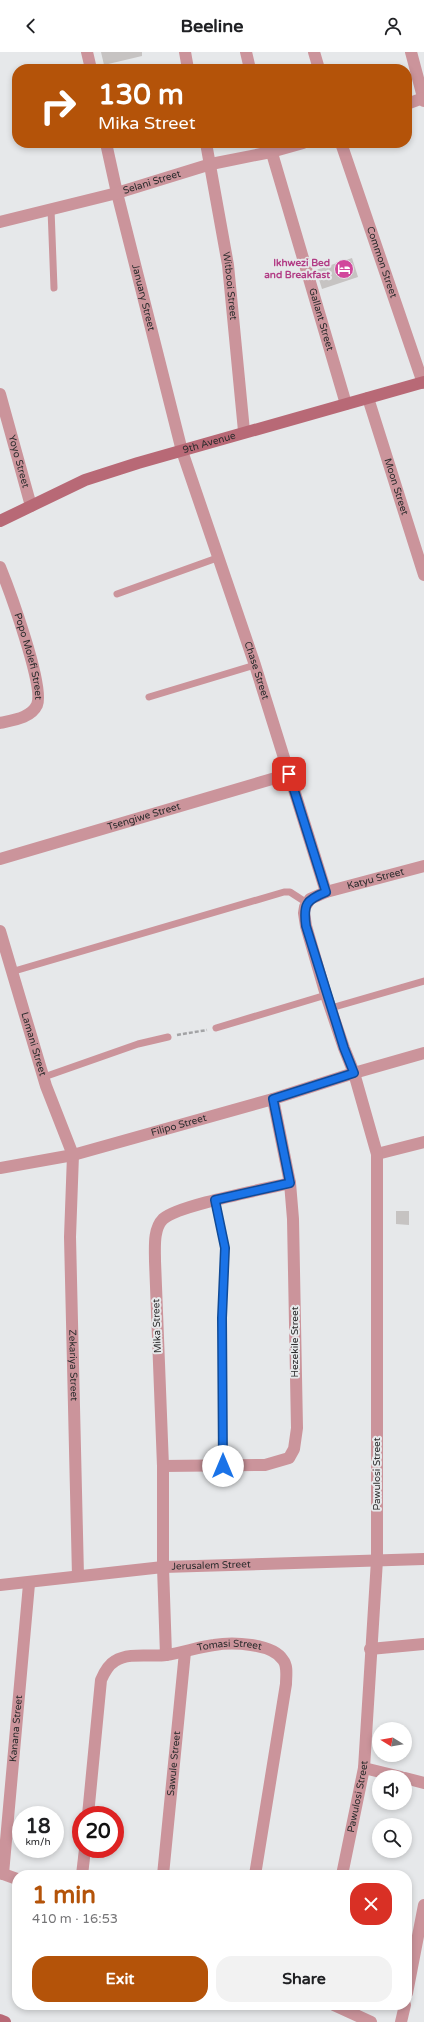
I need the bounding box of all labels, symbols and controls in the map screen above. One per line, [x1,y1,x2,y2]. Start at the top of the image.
icon: back [20,15,42,37]
text: Beeline [181,15,243,37]
icon: person [382,15,404,37]
text: 130 m [98,78,184,112]
icon: right [32,80,84,132]
text: Mika Street [98,112,196,134]
street label: Selani Street [121,168,182,197]
street label: Common Street [364,225,400,300]
street label: Witbooi Street [220,251,239,321]
place label: Ikhwezi Bed and Breakfast [264,257,330,281]
hotel icon: Ikhwezi Bed and Breakfast [333,258,355,280]
street label: January Street [129,263,158,332]
street label: Gallant Street [306,287,336,352]
street label: 9th Avenue [181,430,237,456]
street label: Yoyo Street [6,434,32,489]
street label: Moon Street [381,457,411,517]
street label: Popo Molefi Street [11,611,44,700]
street label: Chase Street [241,640,271,701]
pin [272,757,306,791]
icon: arrive [278,763,300,785]
street label: Tsengiwe Street [106,800,182,833]
street label: Katyu Street [346,865,406,892]
street label: Lamani Street [18,1011,49,1078]
street label: Filipo Street [150,1112,208,1139]
street label: Mika Street [150,1299,164,1353]
street label: Hezekile Street [289,1306,301,1377]
street label: Zekariya Street [66,1329,80,1401]
street label: Pawulosi Street [371,1437,383,1511]
position arrow [202,1445,244,1487]
street label: Jerusalem Street [171,1558,251,1573]
street label: Tomasi Street [196,1638,263,1654]
street label: Kanana Street [7,1695,25,1762]
north arrow [372,1722,412,1762]
map controls [372,1722,412,1858]
street label: Sawule Street [165,1730,183,1797]
street label: Pawulosi Street [345,1760,370,1834]
button: sound [372,1770,412,1810]
speed limit sign: 20 [72,1806,124,1858]
text: 18 [25,1815,51,1839]
button: search [372,1818,412,1858]
text: km/h [25,1836,51,1848]
text: 1 min [32,1881,96,1910]
button: close [350,1883,392,1925]
text: 410 m · 16:53 [32,1911,118,1927]
button: Exit [32,1956,208,2002]
button: Share [216,1956,392,2002]

